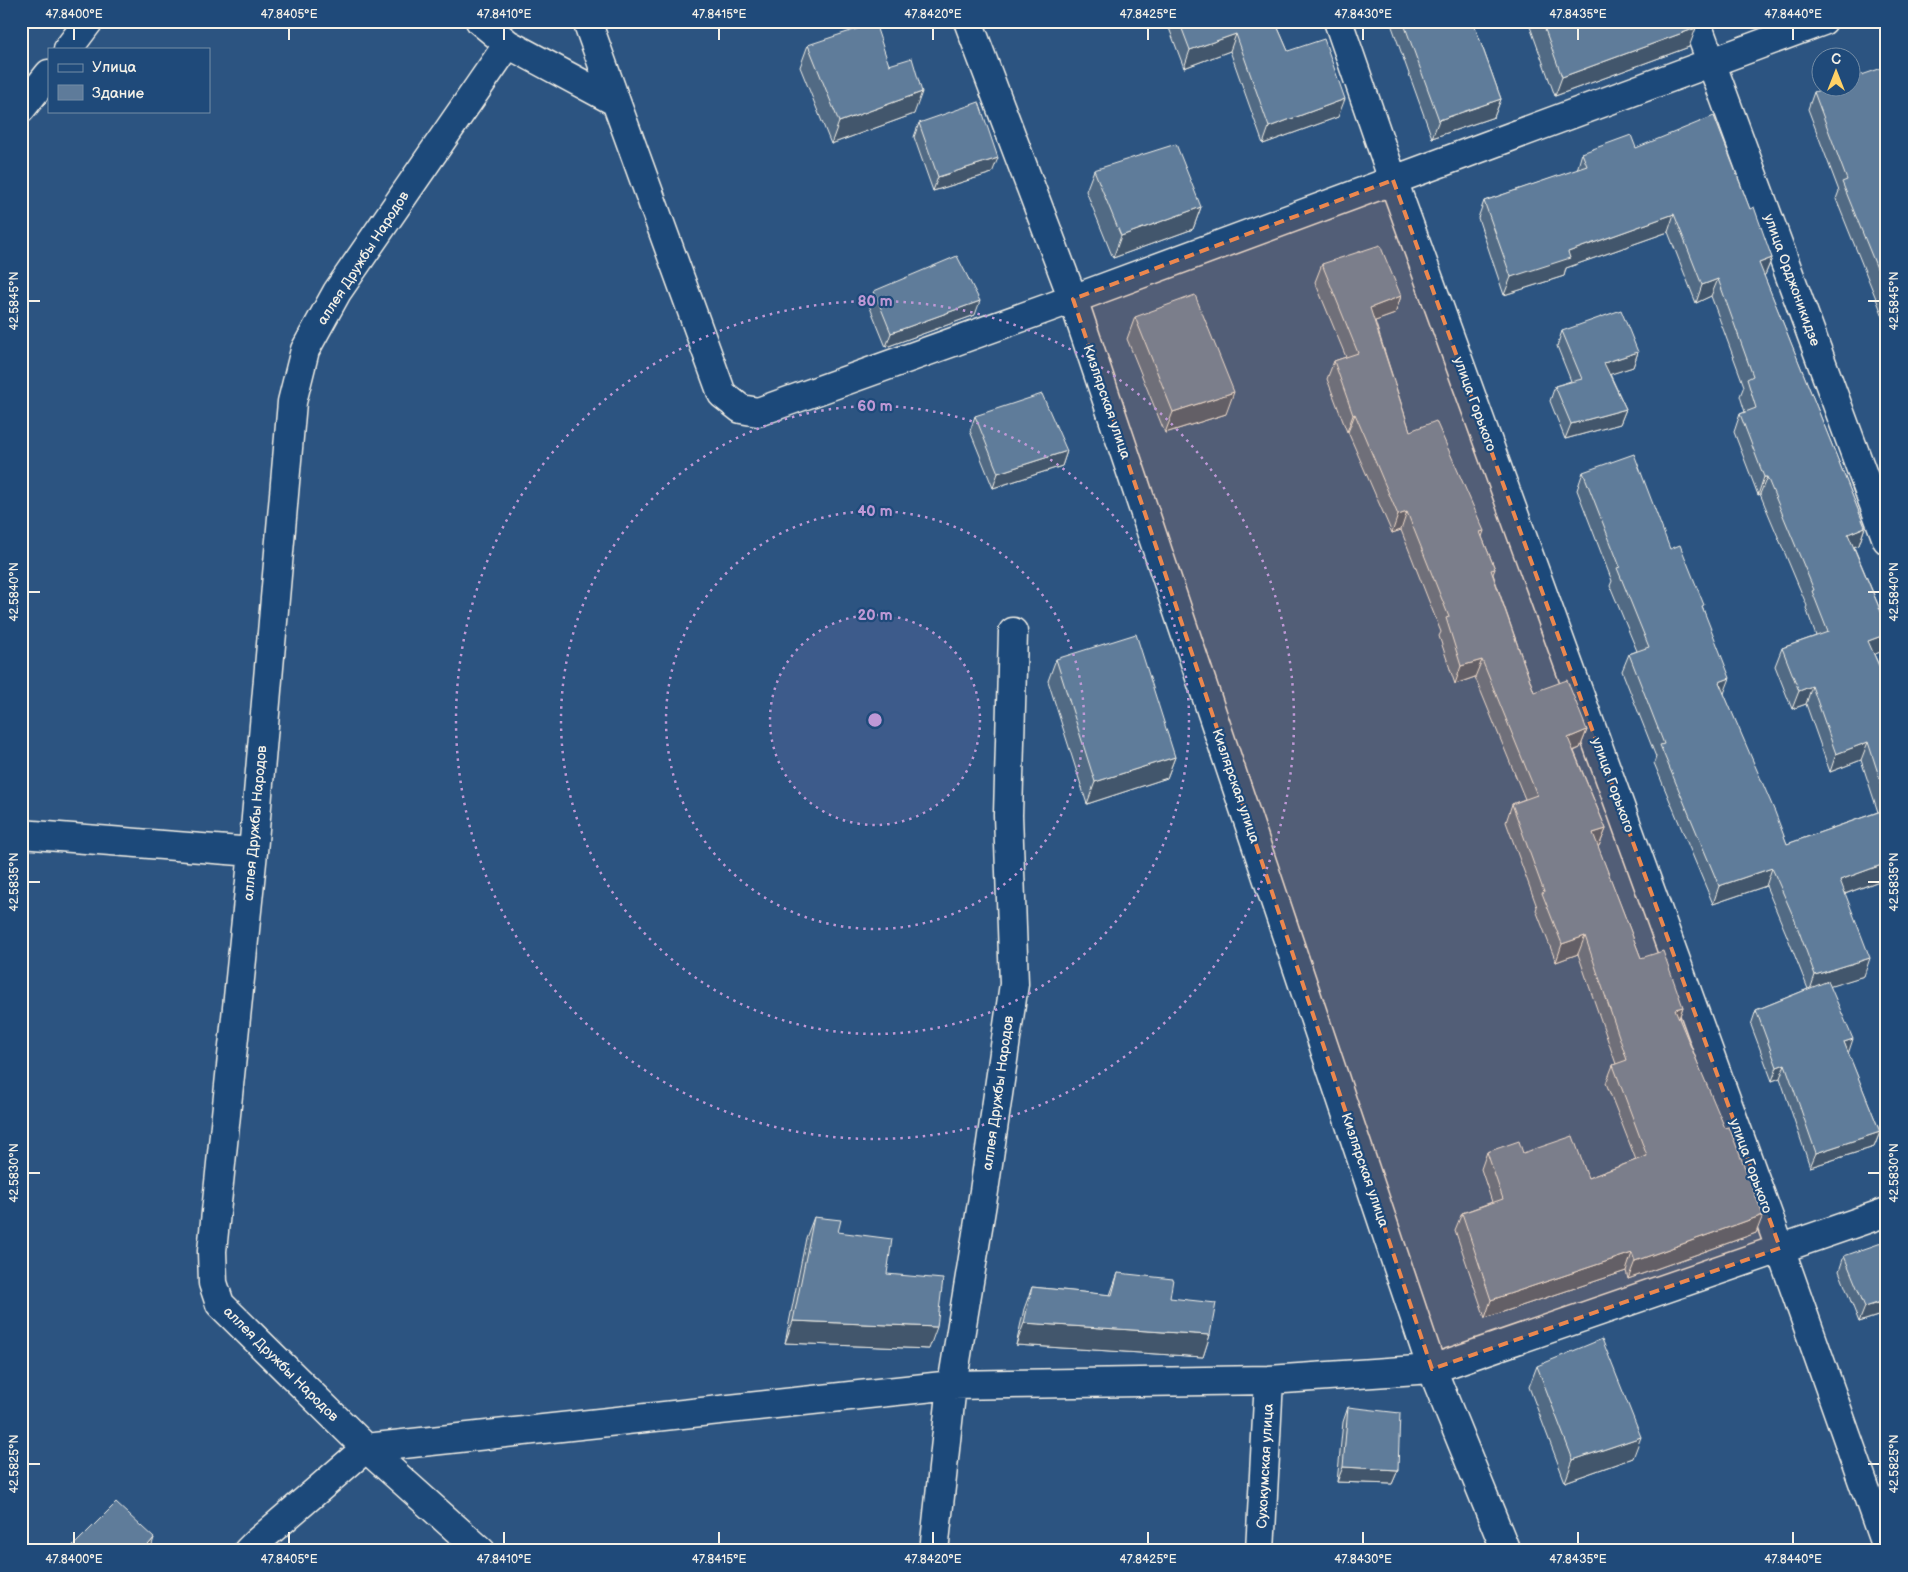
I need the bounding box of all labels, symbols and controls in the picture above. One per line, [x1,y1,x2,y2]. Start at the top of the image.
text: 47.8400°E [45,7,103,22]
text: 47.8405°E [260,7,318,22]
text: 47.8410°E [476,7,532,22]
text: 47.8415°E [692,7,746,22]
text: 47.8420°E [904,7,962,22]
text: 47.8425°E [1119,7,1177,22]
text: 47.8430°E [1334,7,1392,22]
text: 47.8435°E [1549,7,1607,22]
text: 47.8440°E [1764,7,1822,22]
legend [48,48,210,112]
north arrow [1810,48,1860,98]
text: С [1831,51,1841,68]
text: Улица [92,58,137,77]
text: Здание [92,84,144,103]
street label: аллея Дружбы Народов [313,188,413,328]
street label: улица Орджоникидзе [1760,212,1824,349]
text: 42.5845°N [7,271,22,331]
text: 42.5845°N [1887,271,1902,331]
text: 80 m [857,292,893,311]
street label: Кизлярская улица [1079,343,1135,462]
street label: улица Горького [1450,354,1500,454]
text: 60 m [857,397,893,416]
text: 40 m [857,502,893,521]
text: 42.5840°N [7,562,22,622]
text: 42.5840°N [1887,562,1902,622]
text: 20 m [858,606,893,625]
centre of rings [866,711,884,729]
street label: Кизлярская улица [1208,727,1264,846]
street label: улица Горького [1588,735,1638,835]
street label: аллея Дружбы Народов [240,744,270,901]
text: 42.5835°N [7,852,22,912]
text: 42.5835°N [1887,852,1902,912]
street label: аллея Дружбы Народов [979,1014,1017,1171]
street label: Кизлярская улица [1337,1111,1393,1230]
street label: улица Горького [1726,1116,1776,1216]
text: 42.5830°N [7,1143,22,1203]
text: 42.5830°N [1887,1143,1902,1203]
street label: аллея Дружбы Народов [220,1303,343,1426]
street label: Сухокумская улица [1253,1402,1277,1529]
text: 42.5825°N [7,1435,22,1493]
text: 42.5825°N [1887,1435,1902,1493]
text: 47.8400°E [45,1552,103,1567]
text: 47.8405°E [260,1552,318,1567]
text: 47.8410°E [476,1552,532,1567]
text: 47.8415°E [692,1552,746,1567]
text: 47.8420°E [904,1552,962,1567]
text: 47.8425°E [1119,1552,1177,1567]
text: 47.8430°E [1334,1552,1392,1567]
text: 47.8435°E [1549,1552,1607,1567]
text: 47.8440°E [1764,1552,1822,1567]

